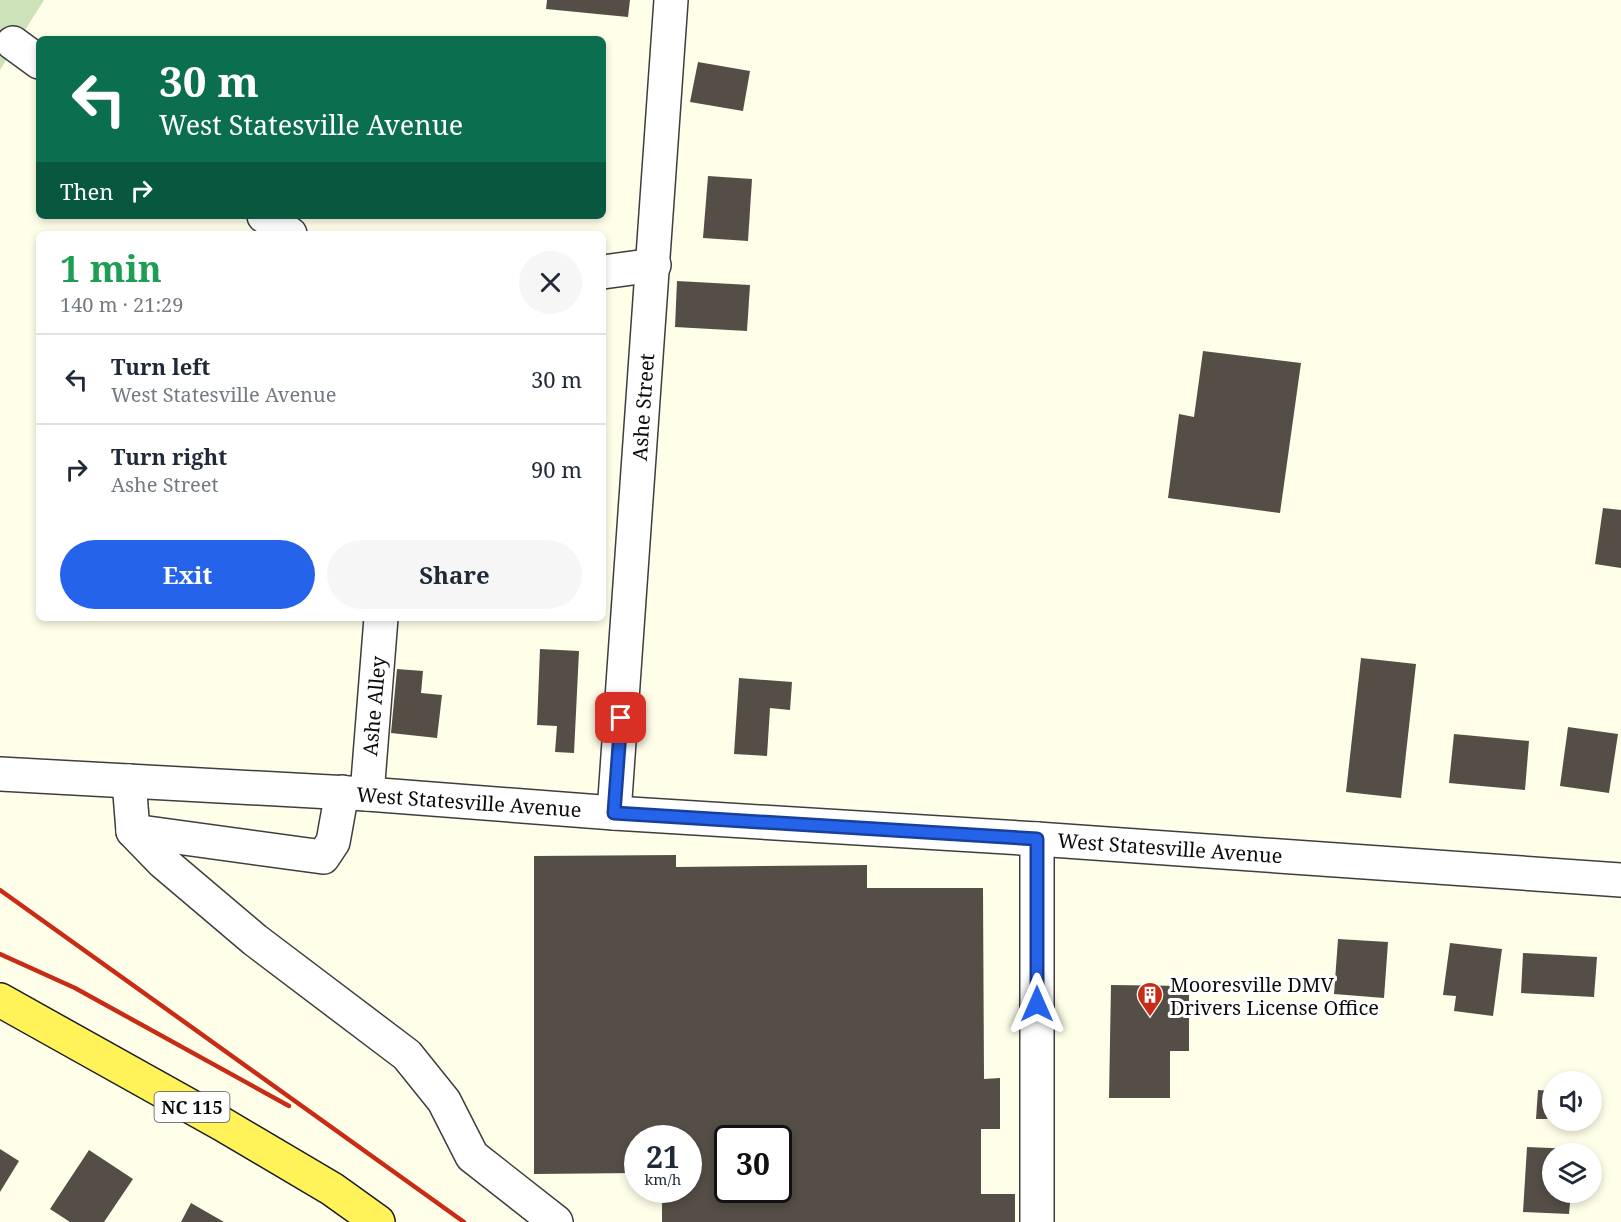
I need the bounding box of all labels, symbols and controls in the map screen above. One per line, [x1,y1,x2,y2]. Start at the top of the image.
text: 30 m [159,52,259,109]
icon: left [60,60,138,138]
text: West Statesville Avenue [159,106,463,143]
icon: right [125,174,158,207]
text: Then [60,176,113,206]
text: 1 min [60,244,162,293]
button: close [519,251,582,314]
text: 140 m · 21:29 [60,291,183,318]
text: Turn left [111,351,210,381]
street label: Ashe Street [626,352,660,462]
icon: left [60,363,93,396]
text: 30 m [531,364,582,394]
text: West Statesville Avenue [111,381,336,408]
text: Turn right [111,441,227,471]
icon: right [60,453,93,486]
text: 90 m [531,454,582,484]
text: Ashe Street [111,471,219,498]
button: Exit [60,540,315,609]
button: Share [327,540,582,609]
street label: Ashe Alley [356,654,392,757]
pin [595,692,646,743]
icon: arrive [604,701,637,734]
street label: West Statesville Avenue [356,781,582,823]
street label: West Statesville Avenue [1057,827,1283,869]
place label: Mooresville DMV Drivers License Office [1170,971,1379,1021]
position arrow [1005,972,1069,1036]
building icon: Mooresville DMV Drivers License Office [1135,980,1165,1018]
map controls [1542,1071,1602,1203]
button: sound [1542,1071,1602,1131]
road number: NC 115 [154,1092,230,1122]
speed limit sign: 30 [714,1125,792,1203]
text: 21 [646,1136,680,1177]
button: layers [1542,1143,1602,1203]
text: km/h [645,1169,681,1189]

